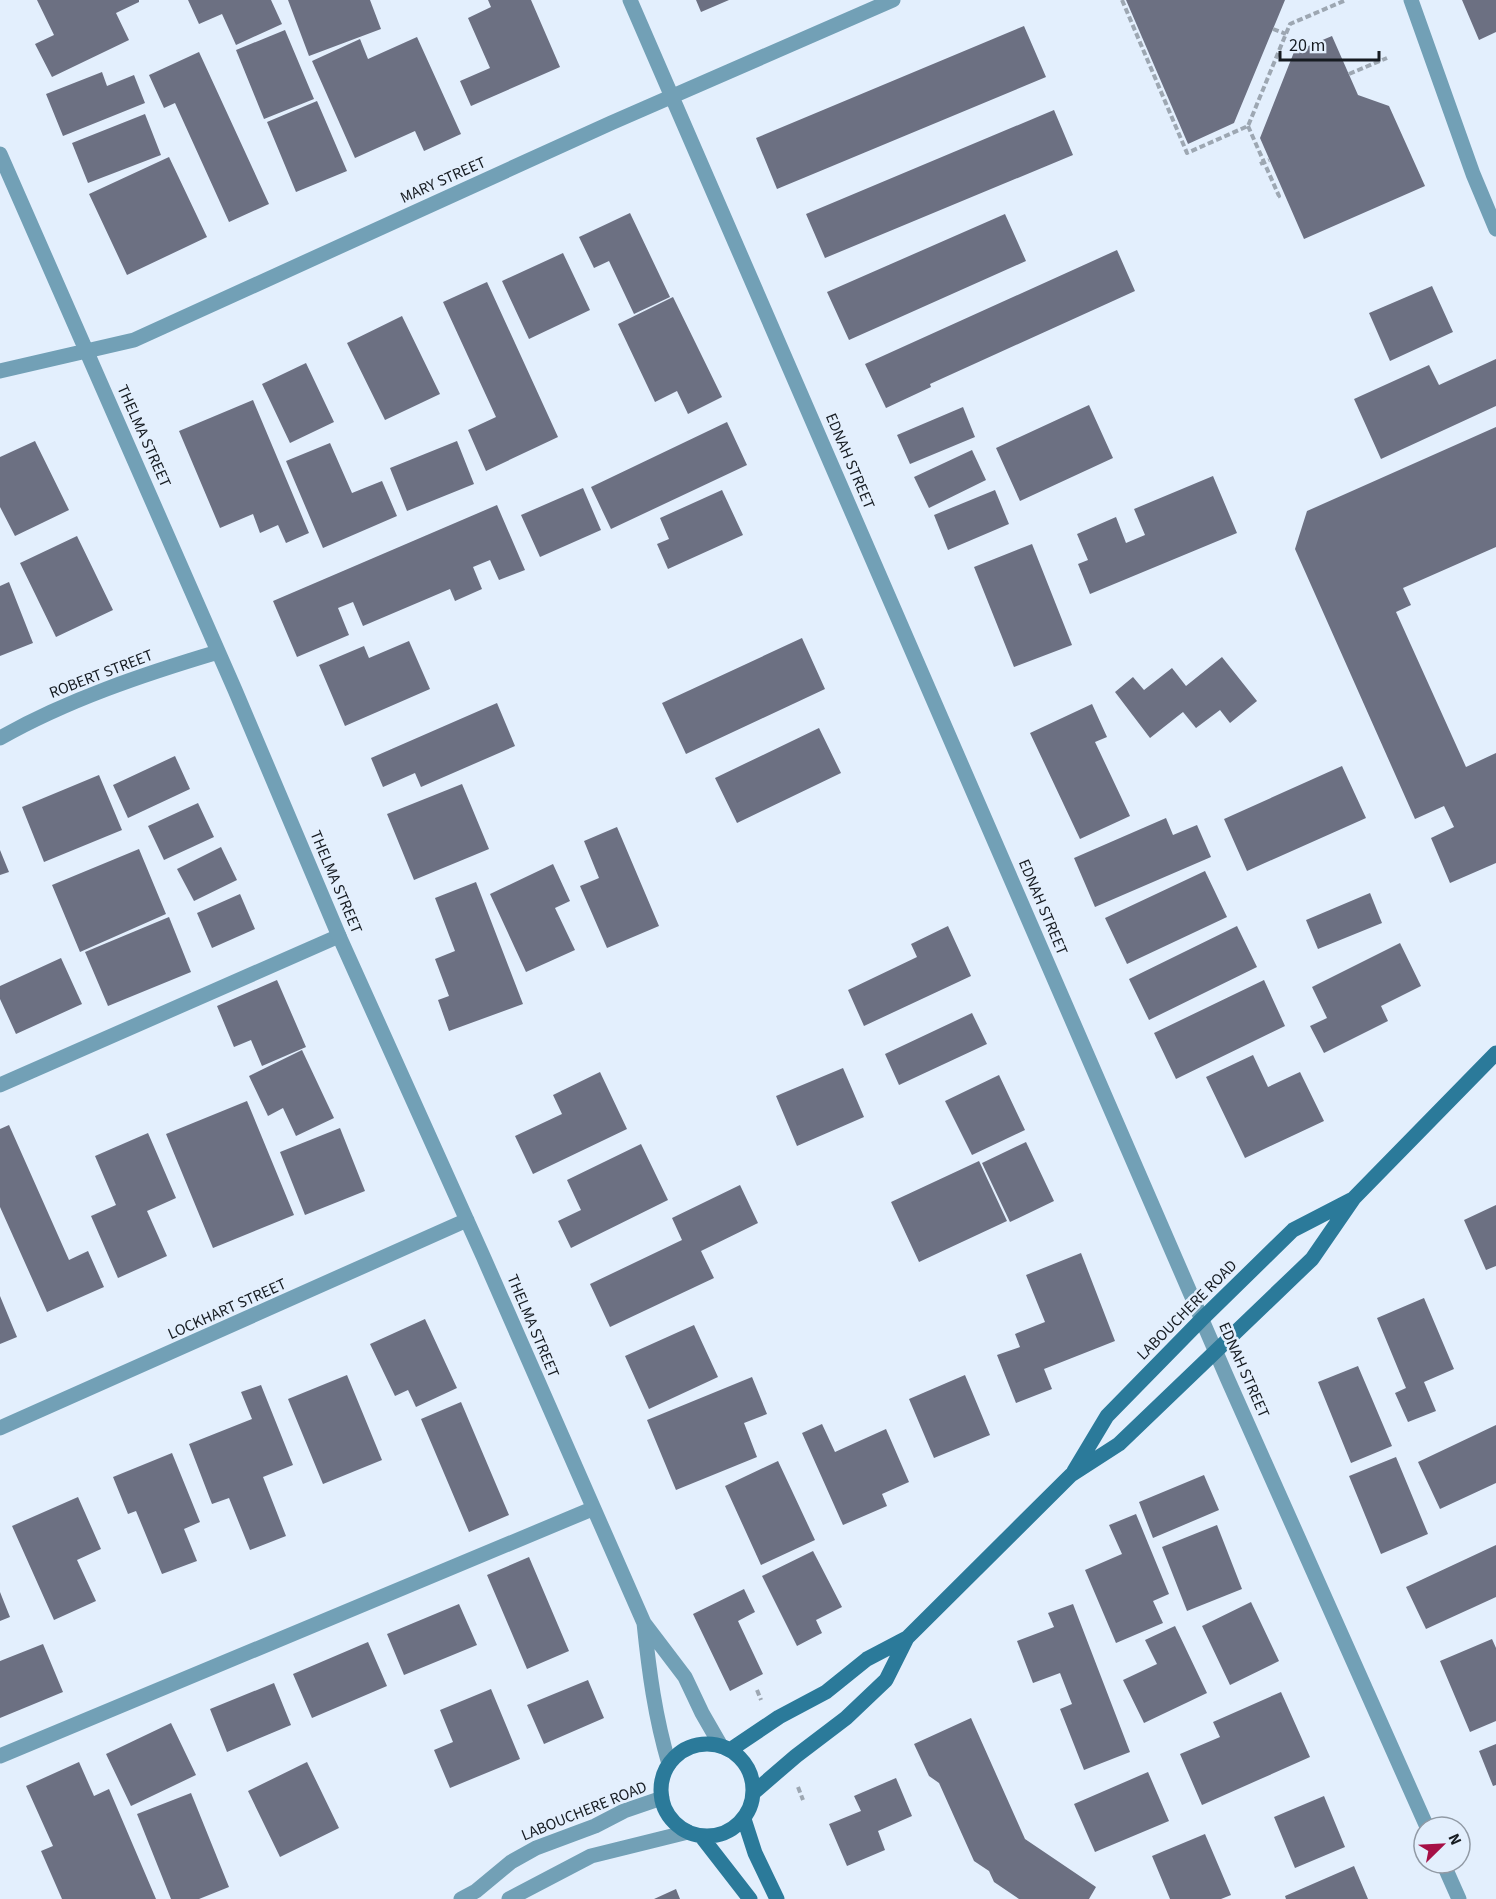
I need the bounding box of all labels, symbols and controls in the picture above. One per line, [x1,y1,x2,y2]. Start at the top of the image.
scale bar [1280,24,1379,62]
text: 20 m [1289,33,1325,58]
street label: MARY STREET [397,151,490,209]
street label: THELMA STREET [112,381,177,491]
street label: EDNAH STREET [820,410,880,513]
street label: ROBERT STREET [46,644,156,704]
street label: THELMA STREET [304,827,368,937]
street label: EDNAH STREET [1013,856,1073,959]
street label: LABOUCHERE ROAD [1132,1255,1242,1365]
street label: THELMA STREET [501,1271,565,1381]
street label: LOCKHART STREET [164,1273,290,1345]
street label: EDNAH STREET [1213,1319,1275,1422]
street label: LABOUCHERE ROAD [518,1776,650,1846]
north arrow [1412,1815,1472,1875]
text: N [1443,1830,1467,1849]

